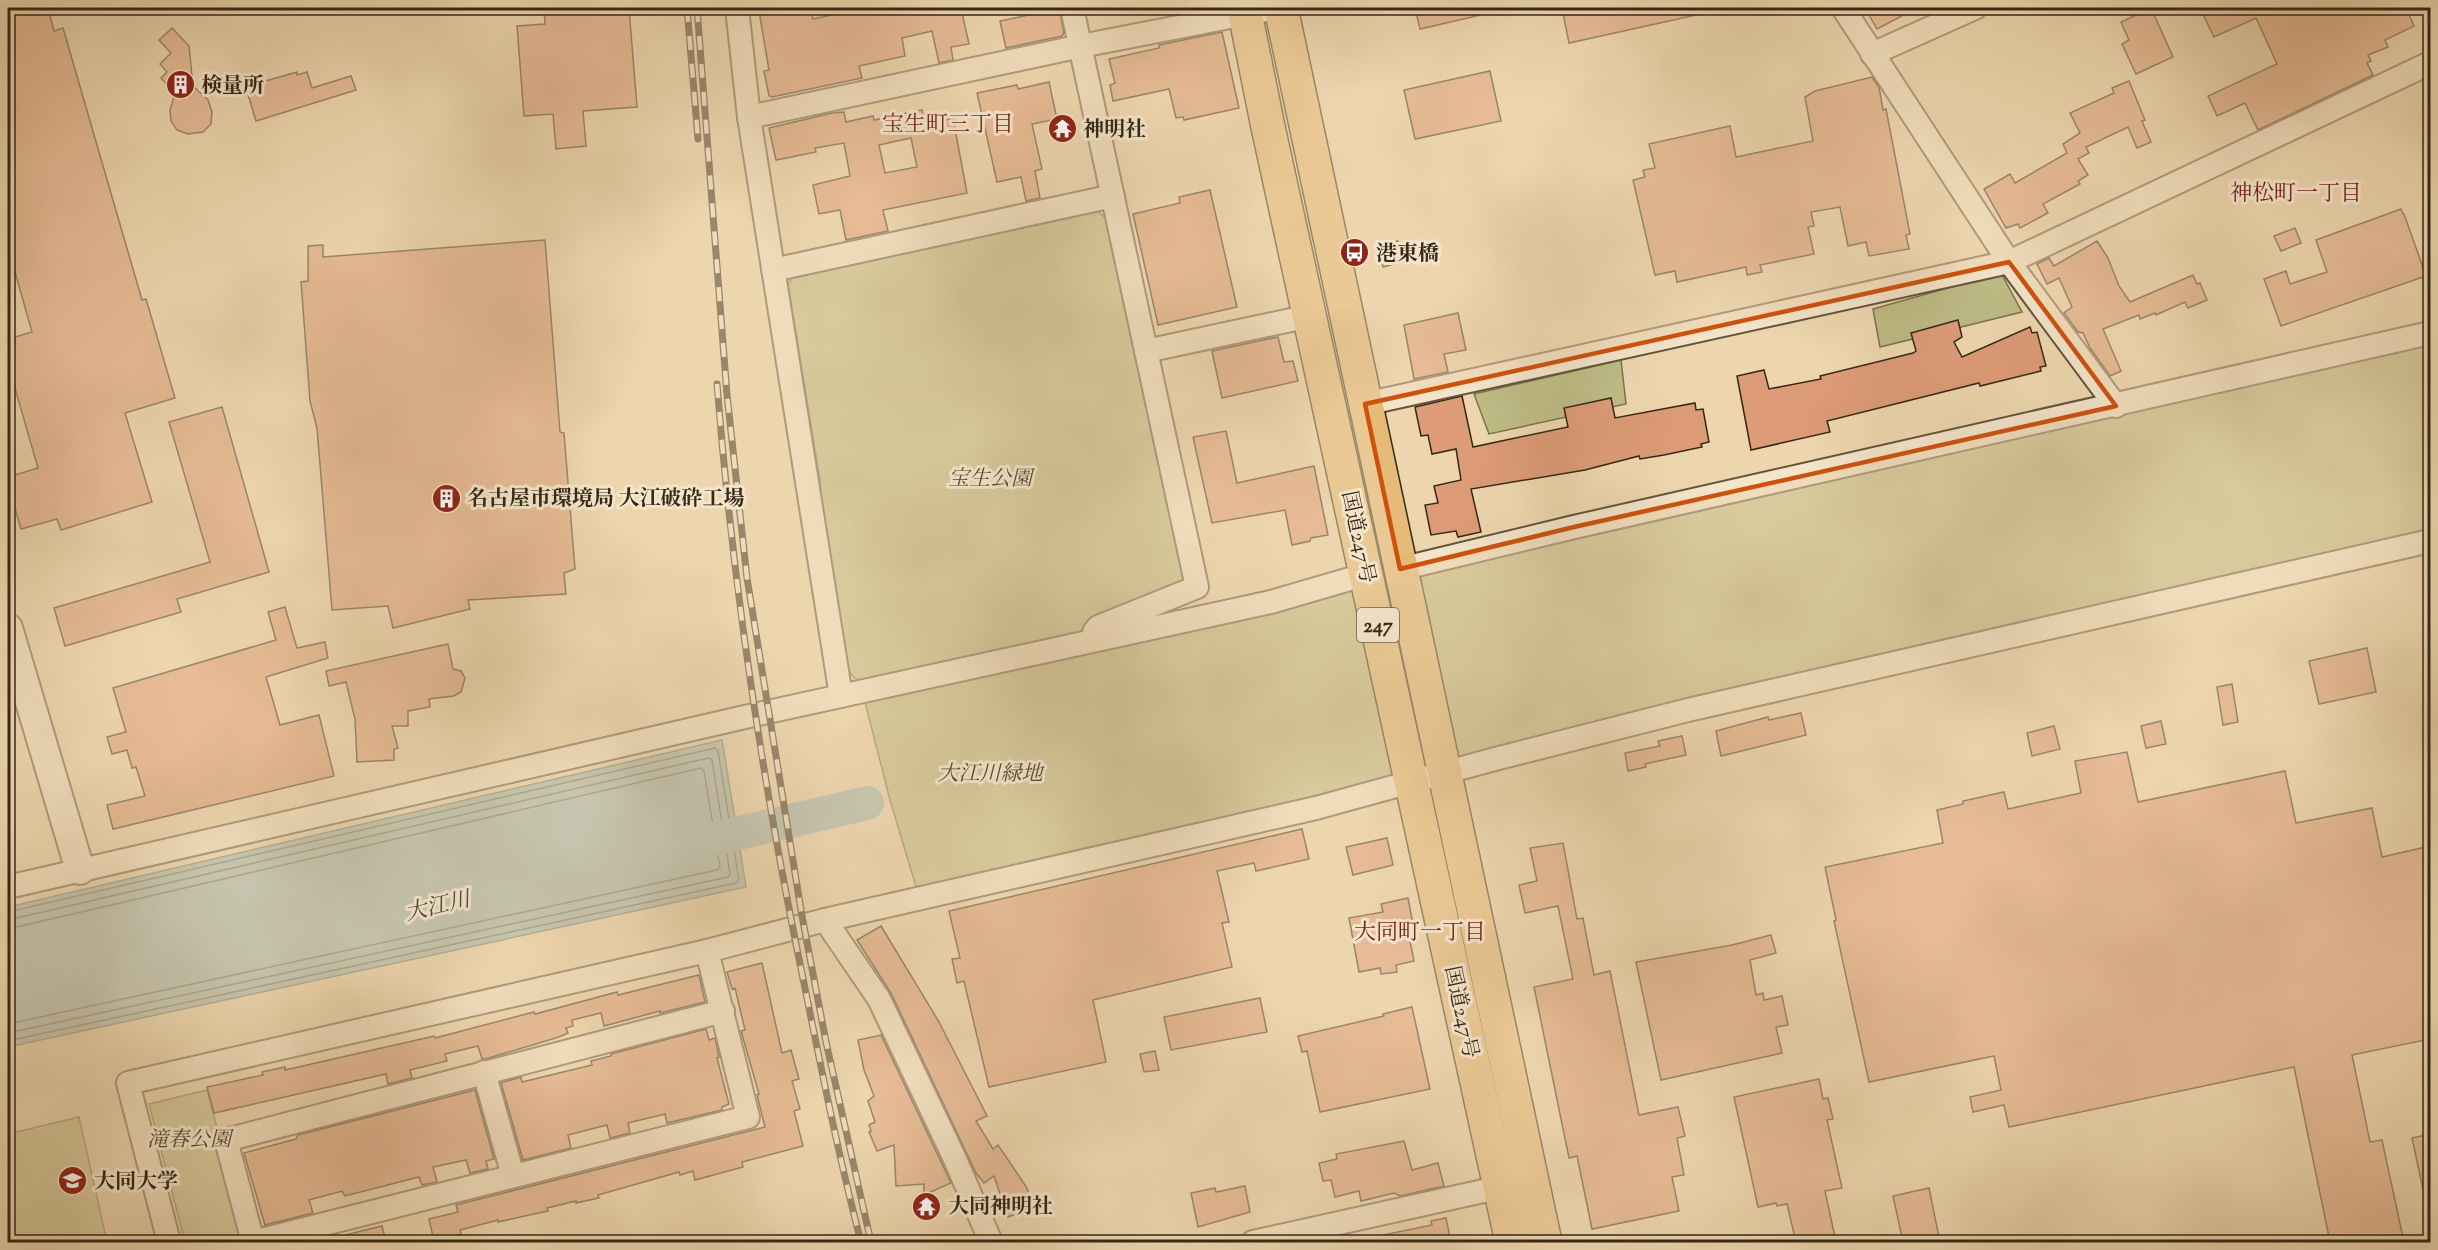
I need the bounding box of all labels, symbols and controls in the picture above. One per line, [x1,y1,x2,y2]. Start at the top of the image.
building icon: 検量所 [164,69,196,101]
place label: 検量所 [201,72,264,102]
district label: 宝生町三丁目 [882,110,1014,142]
temple icon: 神明社 [1046,113,1078,145]
place label: 神明社 [1083,116,1146,146]
district label: 神松町一丁目 [2230,179,2362,211]
bus stop icon: 港東橋 [1339,237,1371,269]
place label: 港東橋 [1376,240,1439,270]
park label: 宝生公園 [948,465,1035,495]
building icon: 名古屋市環境局 大江破砕工場 [430,482,462,514]
place label: 名古屋市環境局 大江破砕工場 [467,485,744,515]
street label: 国道247号 [1333,488,1381,586]
road number: 247 [1357,608,1399,642]
park label: 大江川緑地 [938,760,1044,790]
water label: 大江川 [402,884,475,931]
district label: 大同町一丁目 [1354,918,1486,950]
street label: 国道247号 [1436,963,1484,1061]
park label: 滝春公園 [147,1126,234,1156]
school or university icon: 大同大学 [57,1165,89,1197]
place label: 大同大学 [94,1168,178,1198]
temple icon: 大同神明社 [911,1190,943,1222]
place label: 大同神明社 [948,1193,1053,1223]

